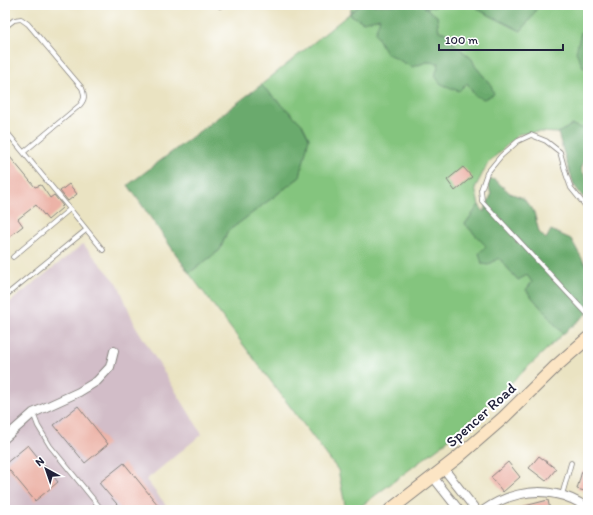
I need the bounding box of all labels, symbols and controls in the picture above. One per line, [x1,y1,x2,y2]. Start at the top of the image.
scale bar [439,26,563,52]
text: 100 m [445,33,478,47]
street label: Spencer Road [442,379,520,451]
north arrow [26,449,66,489]
text: N [33,454,47,469]

